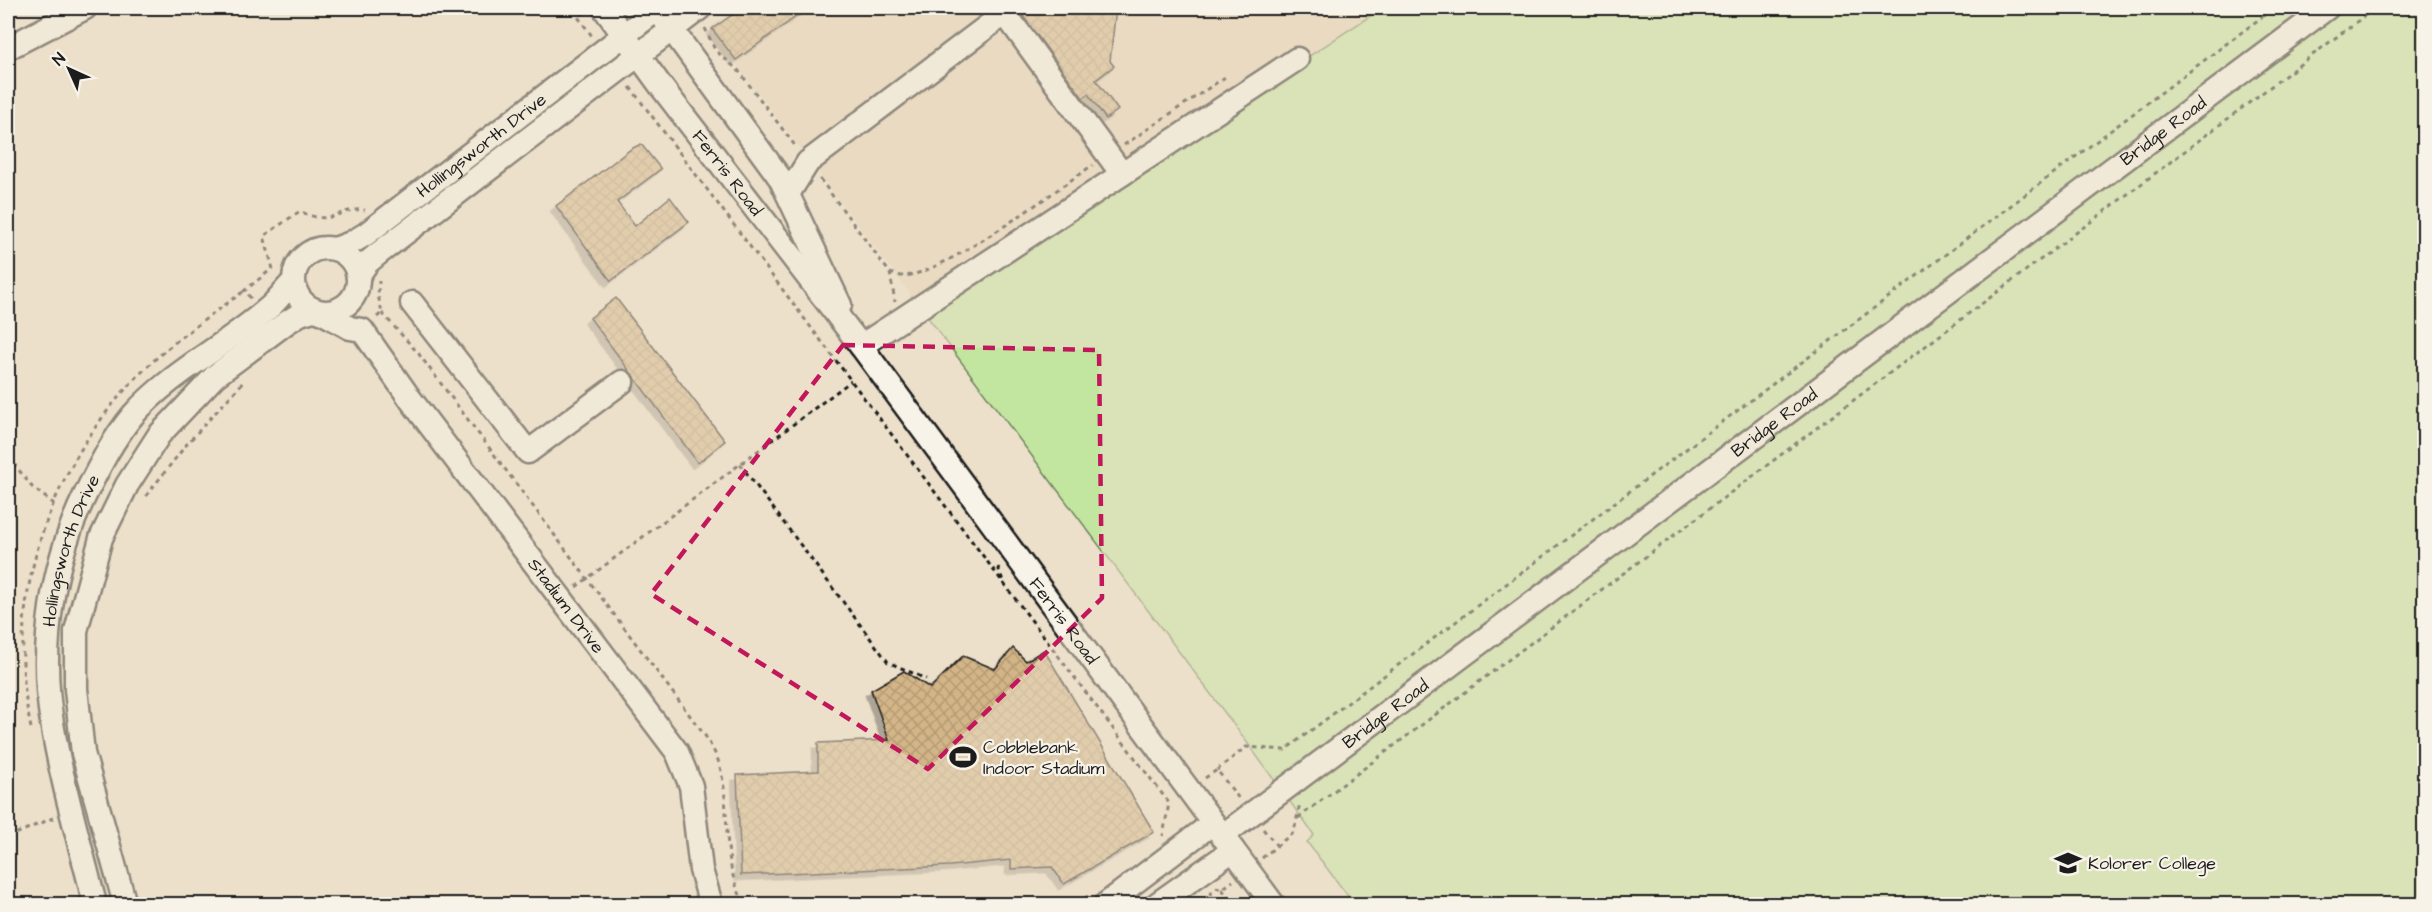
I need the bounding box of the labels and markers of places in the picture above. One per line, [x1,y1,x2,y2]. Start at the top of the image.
place label: Cobblebank Indoor Stadium [983,735,1104,781]
sports icon: Cobblebank Indoor Stadium [948,742,978,772]
school or university icon: Kolorer College [2053,848,2083,878]
place label: Kolorer College [2088,851,2216,877]

